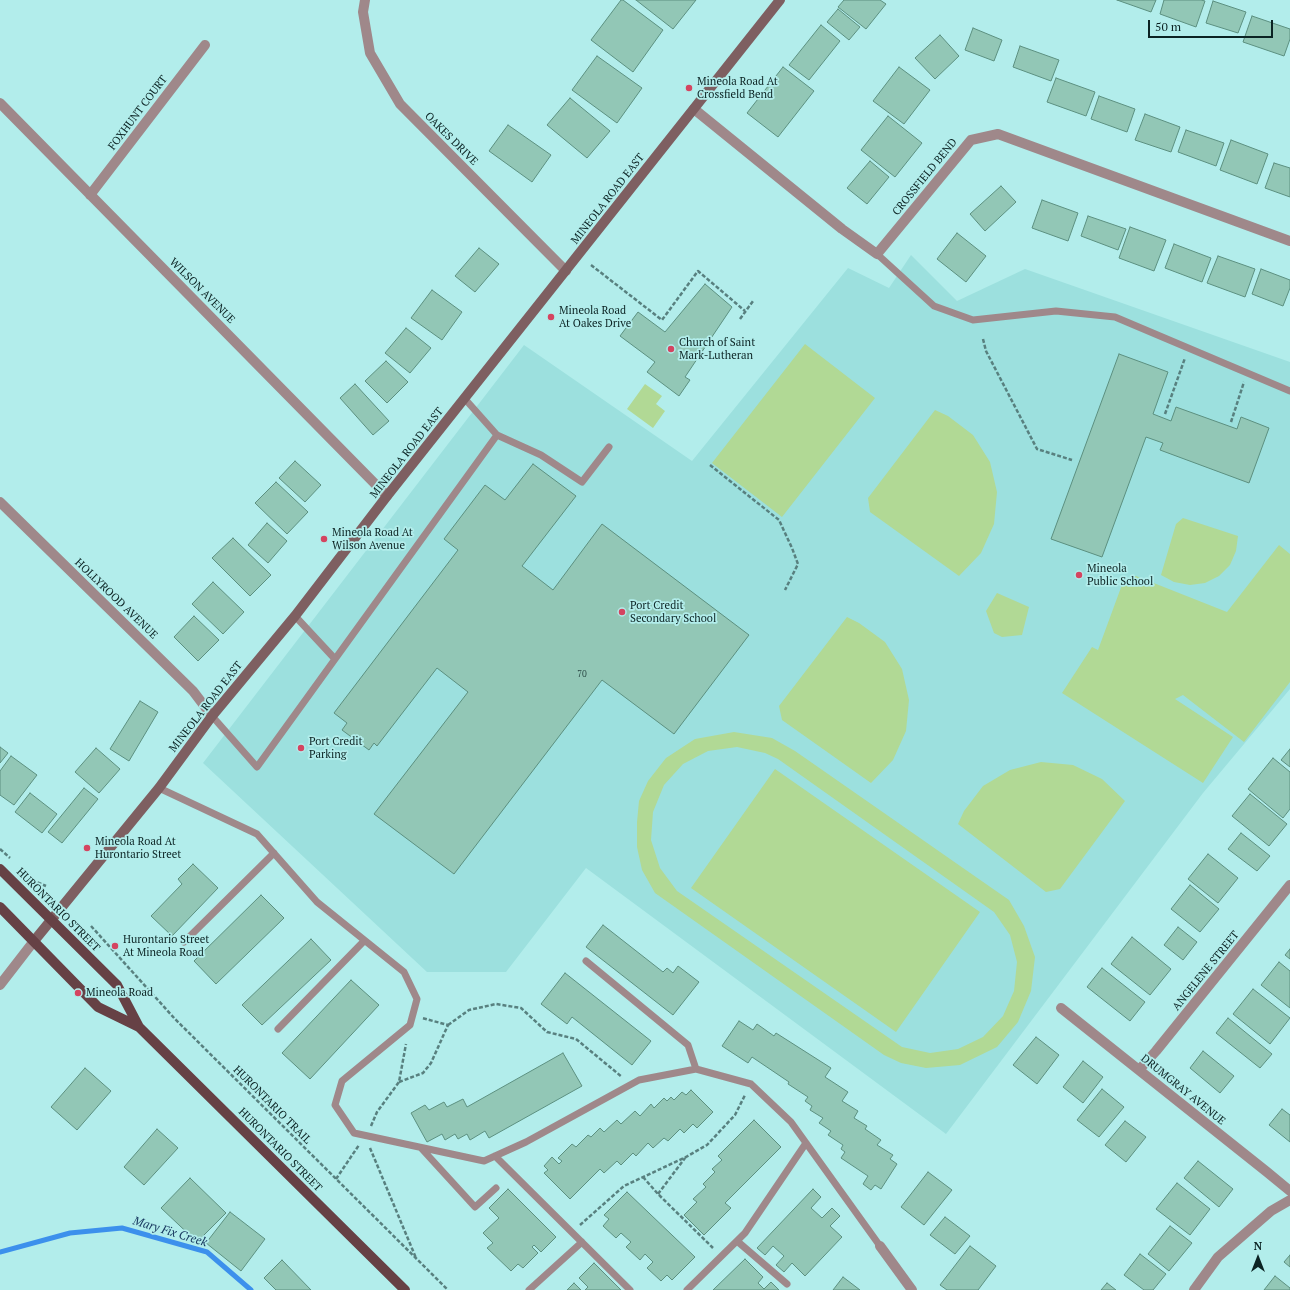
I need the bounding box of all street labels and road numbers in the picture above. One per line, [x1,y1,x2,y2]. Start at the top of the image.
street label: FOXHUNT COURT [106,73,170,153]
street label: OAKES DRIVE [422,110,480,168]
street label: CROSSFIELD BEND [890,136,960,218]
street label: MINEOLA ROAD EAST [569,151,647,247]
street label: WILSON AVENUE [167,256,237,326]
street label: MINEOLA ROAD EAST [368,405,446,501]
street label: HOLLYROOD AVENUE [72,556,160,642]
street label: MINEOLA ROAD EAST [167,659,245,755]
street label: HURONTARIO STREET [13,865,103,955]
street label: ANGELENE STREET [1170,929,1242,1013]
street label: DRUMGRAY AVENUE [1138,1052,1228,1128]
street label: HURONTARIO TRAIL [230,1063,314,1147]
street label: HURONTARIO STREET [235,1105,325,1195]

